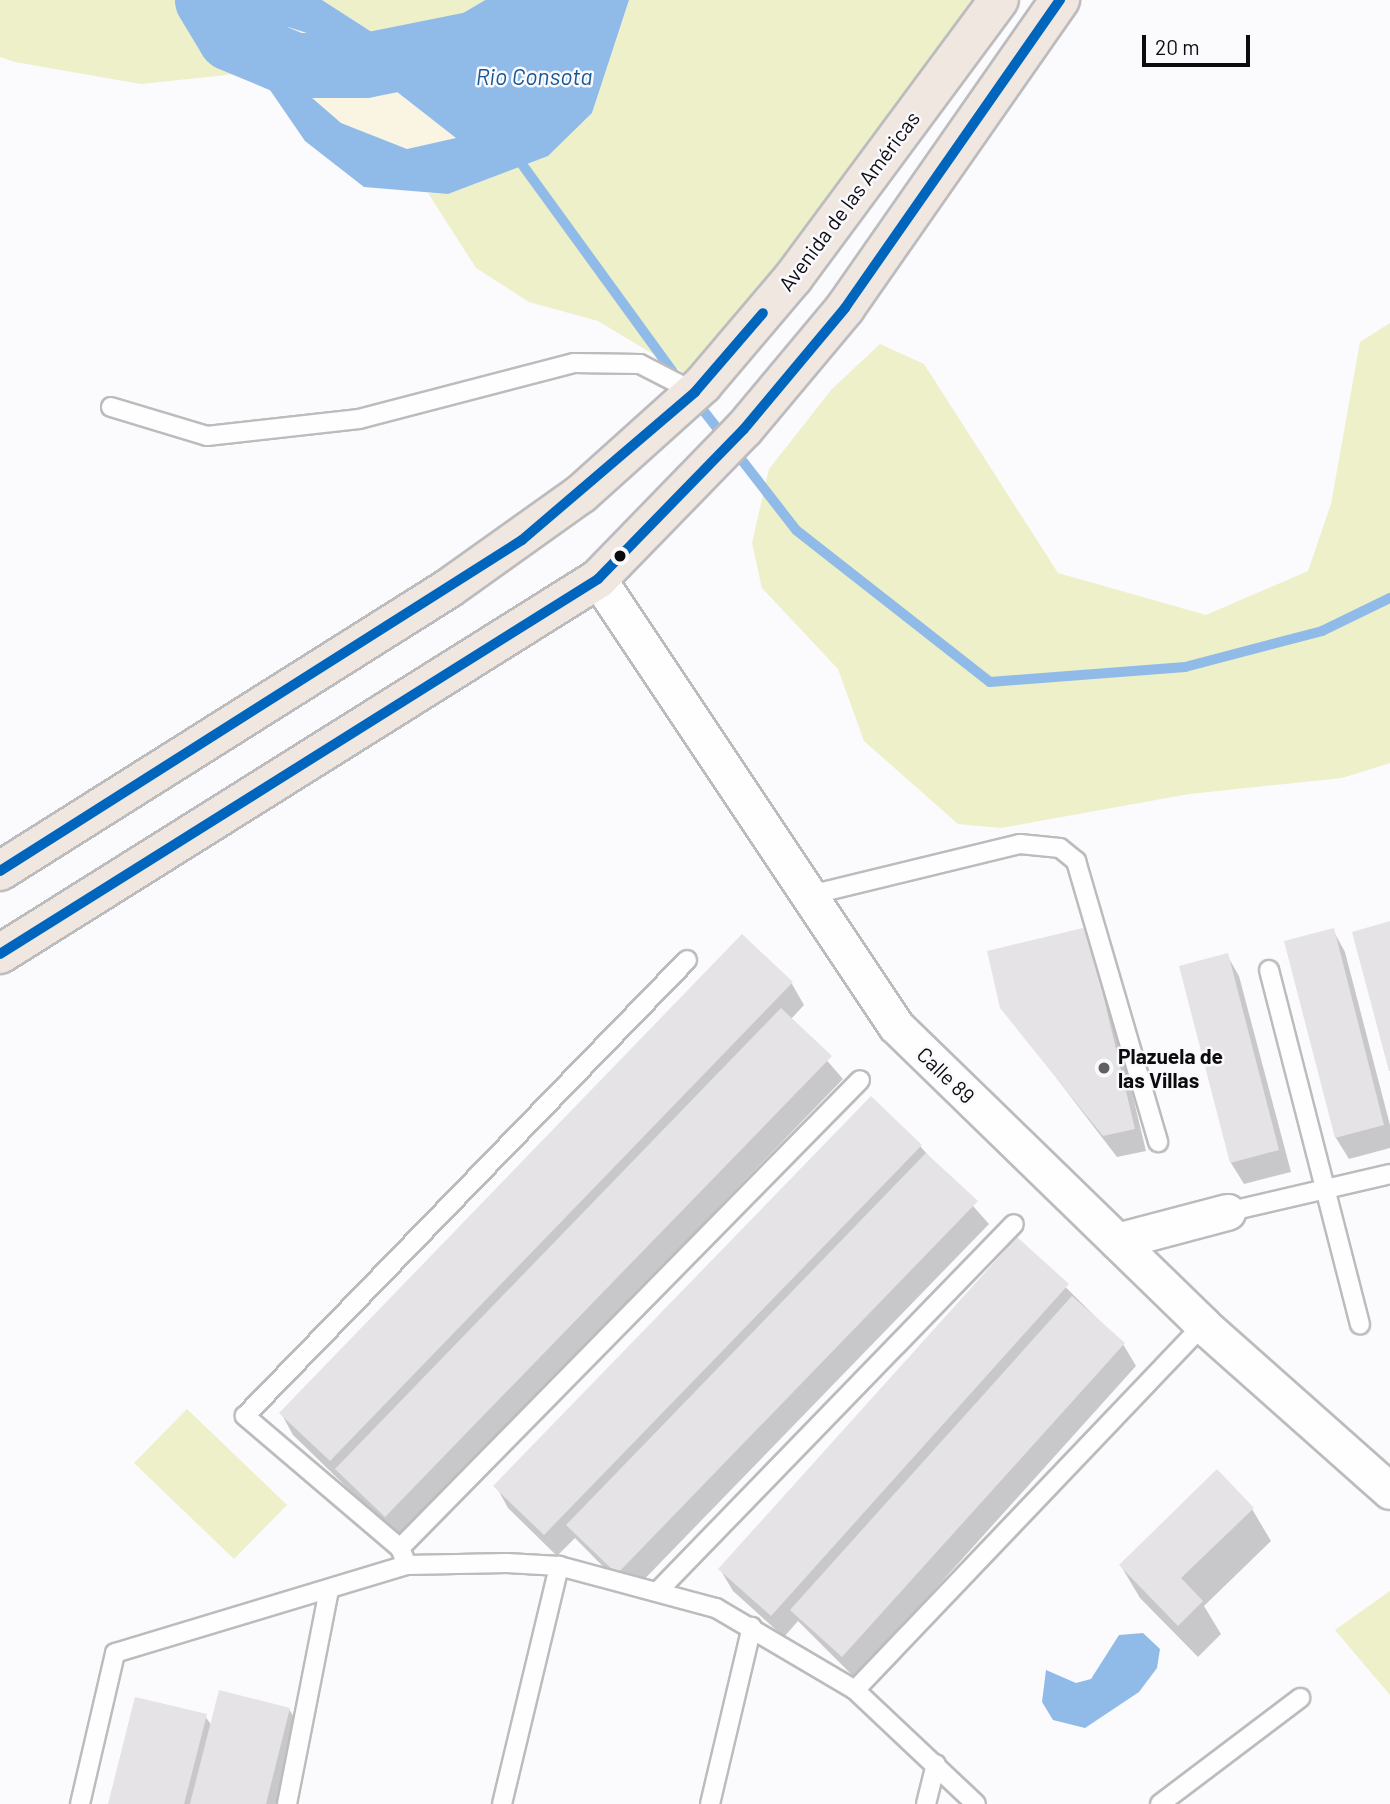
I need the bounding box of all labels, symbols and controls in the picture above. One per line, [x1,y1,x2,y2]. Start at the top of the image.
scale bar [1145,21,1254,65]
text: 20 m [1155,34,1200,59]
water label: Rio Consota [476,62,592,90]
street label: Avenida de las Américas [773,106,925,296]
unlabelled marker [613,549,627,563]
street label: Calle 89 [912,1042,980,1108]
place label: Plazuela de las Villas [1118,1043,1223,1093]
marker: Plazuela de las Villas [1096,1060,1112,1076]

